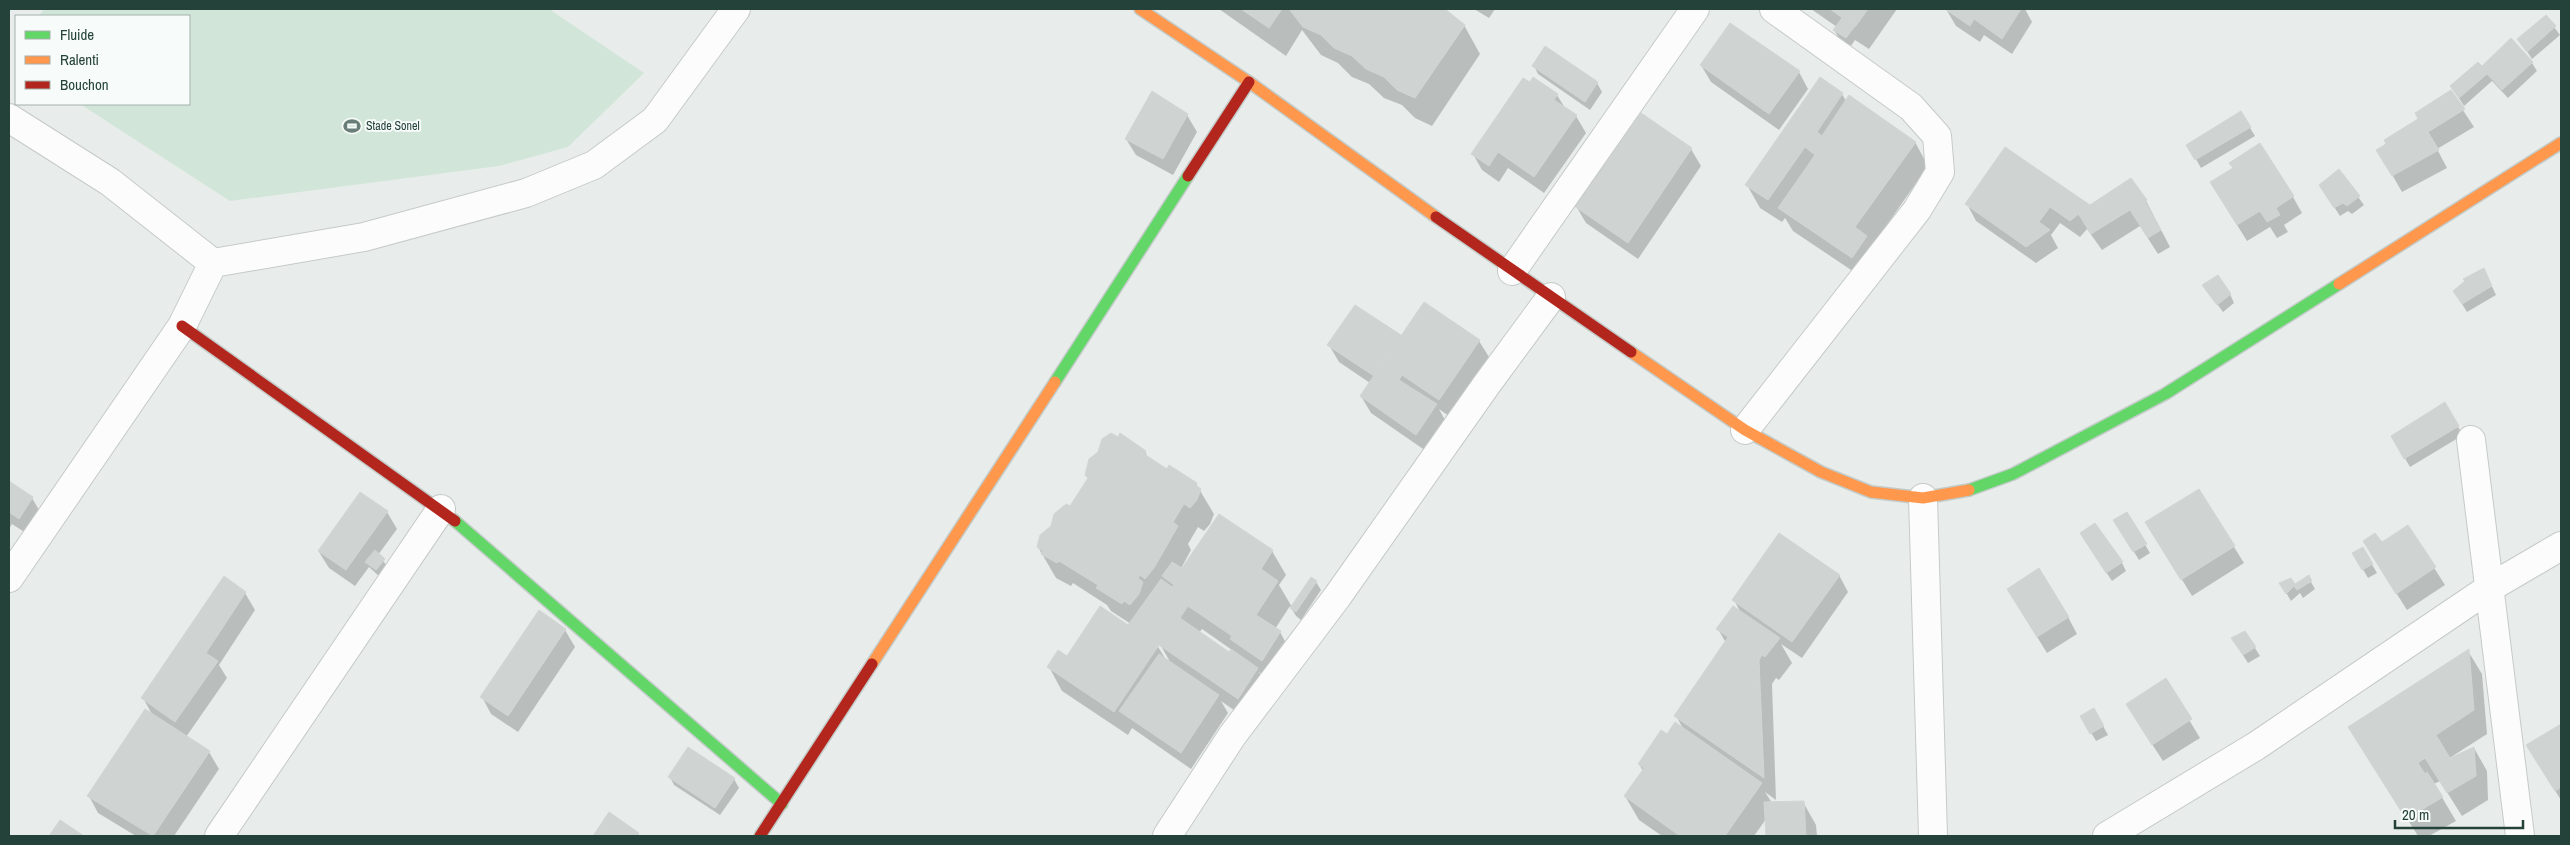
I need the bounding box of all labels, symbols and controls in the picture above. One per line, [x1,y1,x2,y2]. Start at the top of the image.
legend [15,15,190,105]
text: Fluide [60,24,94,45]
text: Ralenti [60,49,99,70]
text: Bouchon [60,74,109,95]
sports icon: Stade Sonel [342,116,362,136]
place label: Stade Sonel [366,118,420,134]
scale bar [2395,798,2522,830]
text: 20 m [2402,804,2429,825]

